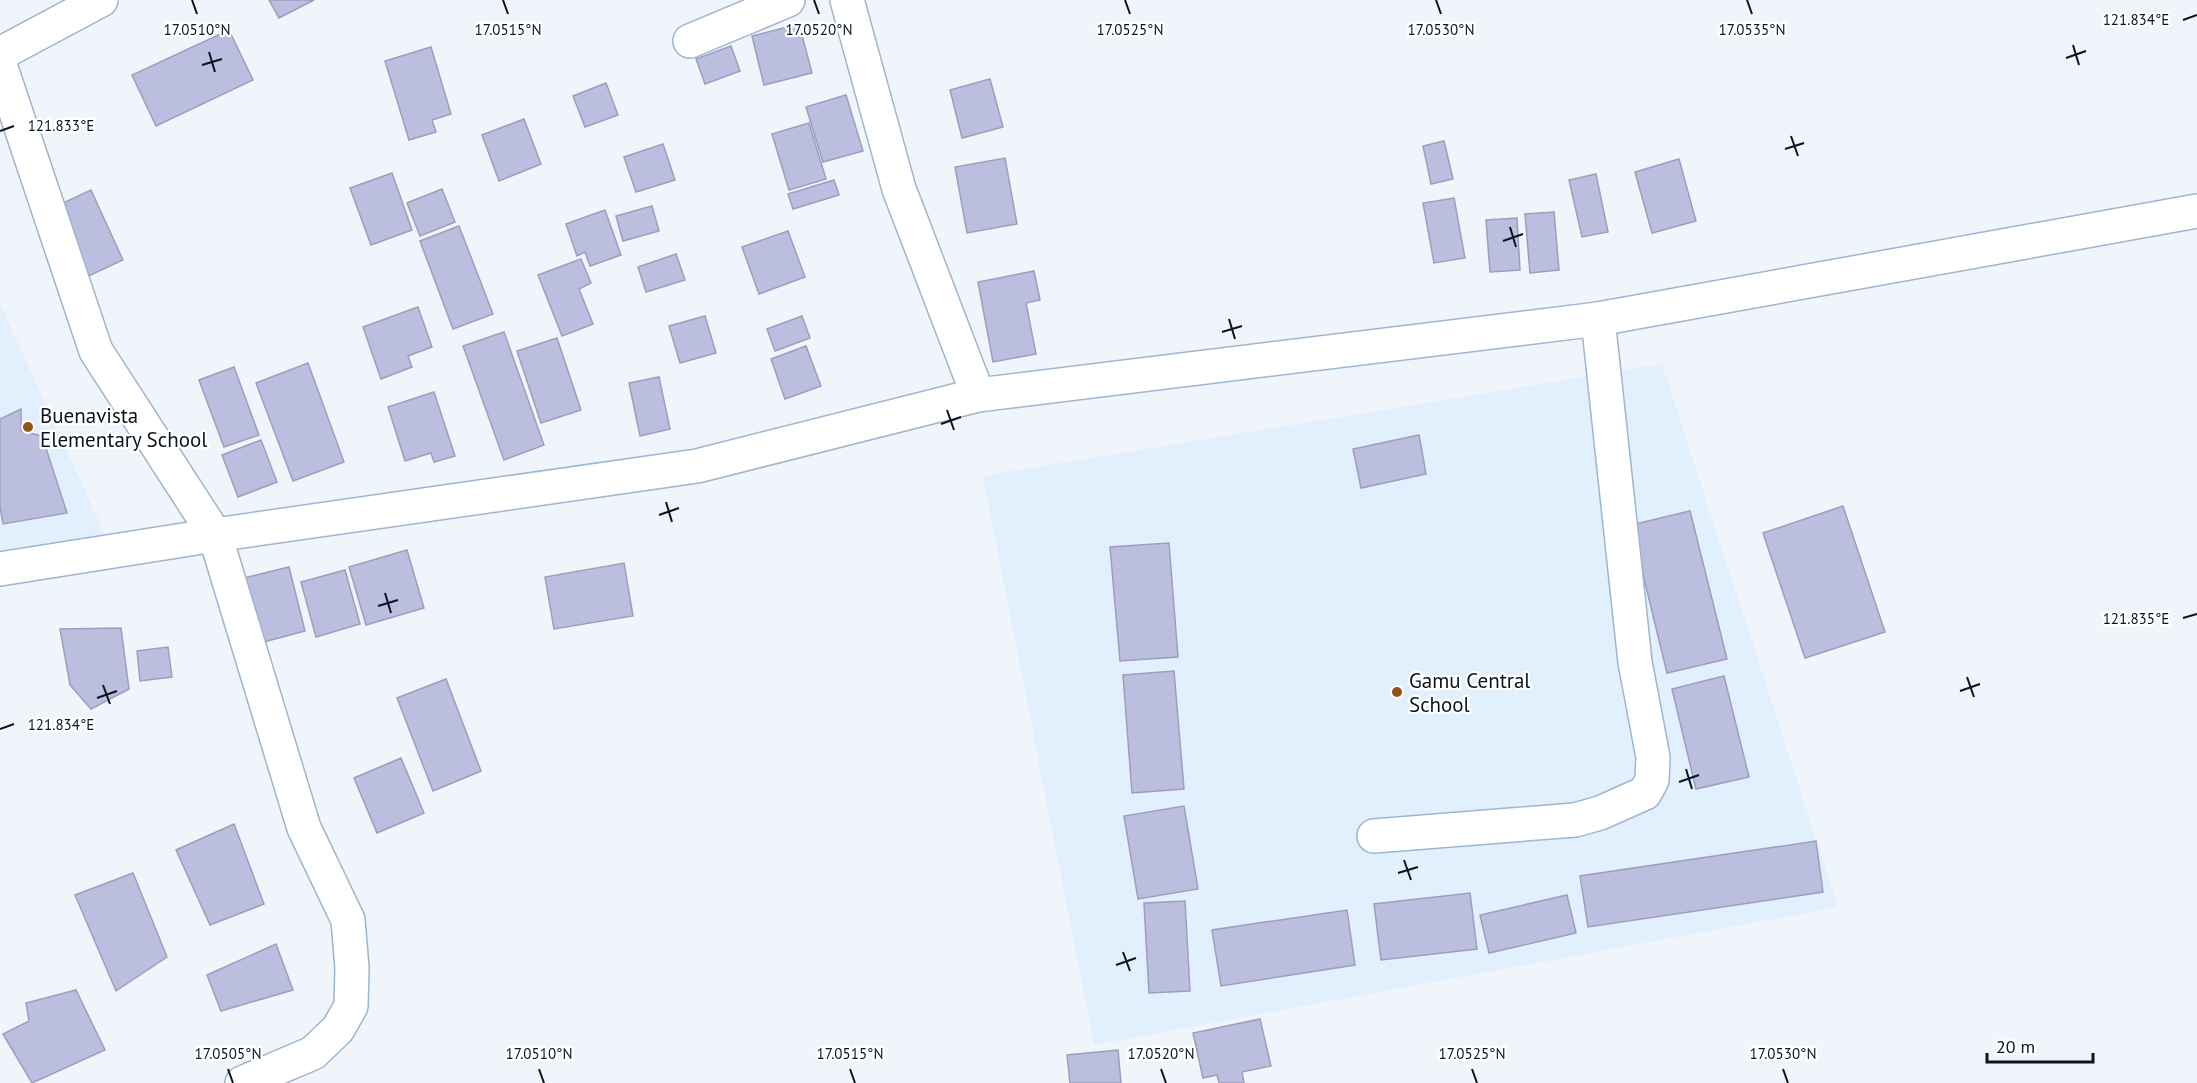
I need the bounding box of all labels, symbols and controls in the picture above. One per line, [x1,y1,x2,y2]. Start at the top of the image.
text: 121.834°E [2103,10,2169,29]
text: 17.0510°N [163,20,231,39]
text: 17.0515°N [474,20,542,39]
text: 17.0520°N [785,20,853,39]
text: 17.0525°N [1096,20,1164,39]
text: 17.0530°N [1407,20,1475,39]
text: 17.0535°N [1718,20,1786,39]
text: 121.833°E [28,116,94,135]
place label: Buenavista Elementary School [40,402,207,453]
marker: Buenavista Elementary School [21,420,35,434]
text: 121.835°E [2103,609,2169,628]
place label: Gamu Central School [1409,667,1530,718]
marker: Gamu Central School [1390,685,1404,699]
text: 121.834°E [28,715,94,734]
scale bar [1987,1026,2094,1064]
text: 20 m [1996,1035,2035,1058]
text: 17.0505°N [194,1044,262,1063]
text: 17.0510°N [505,1044,573,1063]
text: 17.0515°N [816,1044,884,1063]
text: 17.0520°N [1127,1044,1195,1063]
text: 17.0525°N [1438,1044,1506,1063]
text: 17.0530°N [1749,1044,1817,1063]

